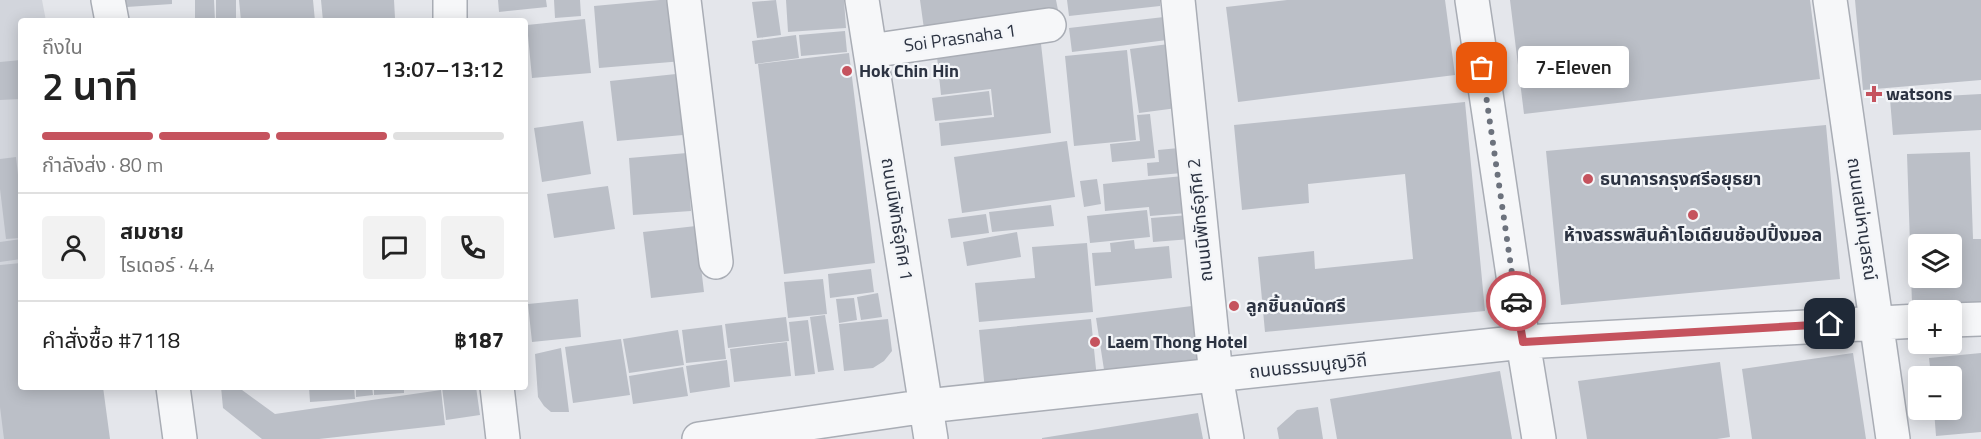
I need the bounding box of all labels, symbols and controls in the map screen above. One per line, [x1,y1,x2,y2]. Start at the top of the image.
street label: Soi Prasnaha 1 [902,16,1018,59]
text: ถึงใน [42,31,83,62]
pin [1456,42,1507,93]
callout: 7-Eleven [1518,47,1629,89]
icon: bag [1465,51,1498,84]
text: 7-Eleven [1535,51,1612,82]
text: 13:07–13:12 [381,52,504,86]
text: 2 นาที [42,56,138,115]
place label: Hok Chin Hin [859,57,959,84]
marker: Hok Chin Hin [840,64,854,78]
place label: watsons [1886,80,1952,107]
marker: watsons [1867,87,1881,101]
text: กำลังส่ง · 80 m [42,149,163,180]
street label: ถนนนิพัทธ์อุทิศ 1 [874,156,921,282]
street label: ถนนเสน่หานุสรณ์ [1841,156,1884,282]
street label: ถนนนิพัทธ์อุทิศ 2 [1180,157,1219,283]
place label: ธนาคารกรุงศรีอยุธยา [1600,165,1761,192]
marker: ธนาคารกรุงศรีอยุธยา [1581,172,1595,186]
marker: ห้างสรรพสินค้าโอเดียนช้อปปิ้งมอล [1686,208,1700,222]
text: สมชาย [120,214,184,248]
button: person [42,216,105,279]
button: chat [363,216,426,279]
button: phone [441,216,504,279]
place label: ห้างสรรพสินค้าโอเดียนช้อปปิ้งมอล [1564,221,1822,248]
map controls [1908,234,1962,420]
button: layers [1908,234,1962,288]
text: ไรเดอร์ · 4.4 [120,249,215,280]
courier [1486,271,1546,331]
icon: car [1500,285,1533,318]
place label: ลูกชิ้นถนัดศรี [1246,292,1346,319]
pin [1804,298,1855,349]
marker: ลูกชิ้นถนัดศรี [1227,299,1241,313]
button: + [1908,300,1962,354]
icon: home [1813,307,1846,340]
text: คำสั่งซื้อ #7118 [42,323,180,357]
text: ฿187 [454,323,504,357]
place label: Laem Thong Hotel [1107,328,1248,355]
marker: Laem Thong Hotel [1088,335,1102,349]
street label: ถนนธรรมนูญวิถี [1248,346,1368,385]
button: − [1908,366,1962,420]

